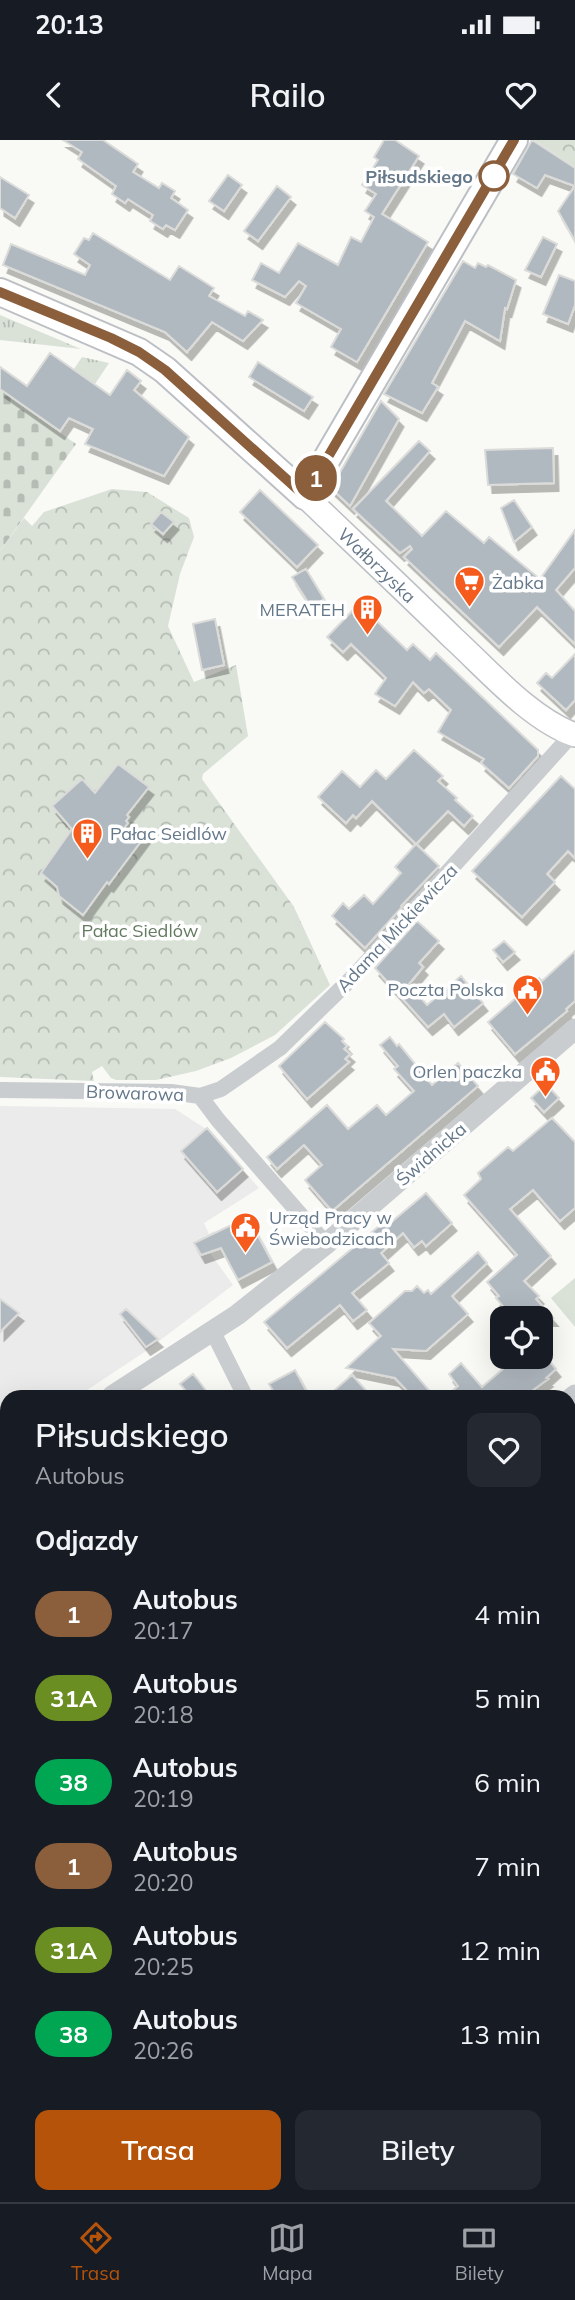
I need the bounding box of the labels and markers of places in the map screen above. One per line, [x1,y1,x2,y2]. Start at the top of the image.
marker: Piłsudskiego [479,161,509,191]
place label: Piłsudskiego [365,165,473,188]
supermarket icon: Żabka [452,565,486,609]
place label: Żabka [492,571,544,594]
building icon: MERATEH [351,592,385,636]
place label: MERATEH [260,598,345,621]
building icon: Pałac Seidlów [70,816,104,860]
place label: Pałac Seidlów [110,822,227,845]
public building icon: Poczta Polska [510,972,544,1016]
place label: Poczta Polska [388,978,504,1001]
public building icon: Orlen paczka [528,1054,562,1098]
place label: Orlen paczka [412,1060,522,1083]
place label: Urząd Pracy w Świebodzicach [269,1206,394,1250]
public building icon: Urząd Pracy w Świebodzicach [229,1210,263,1254]

